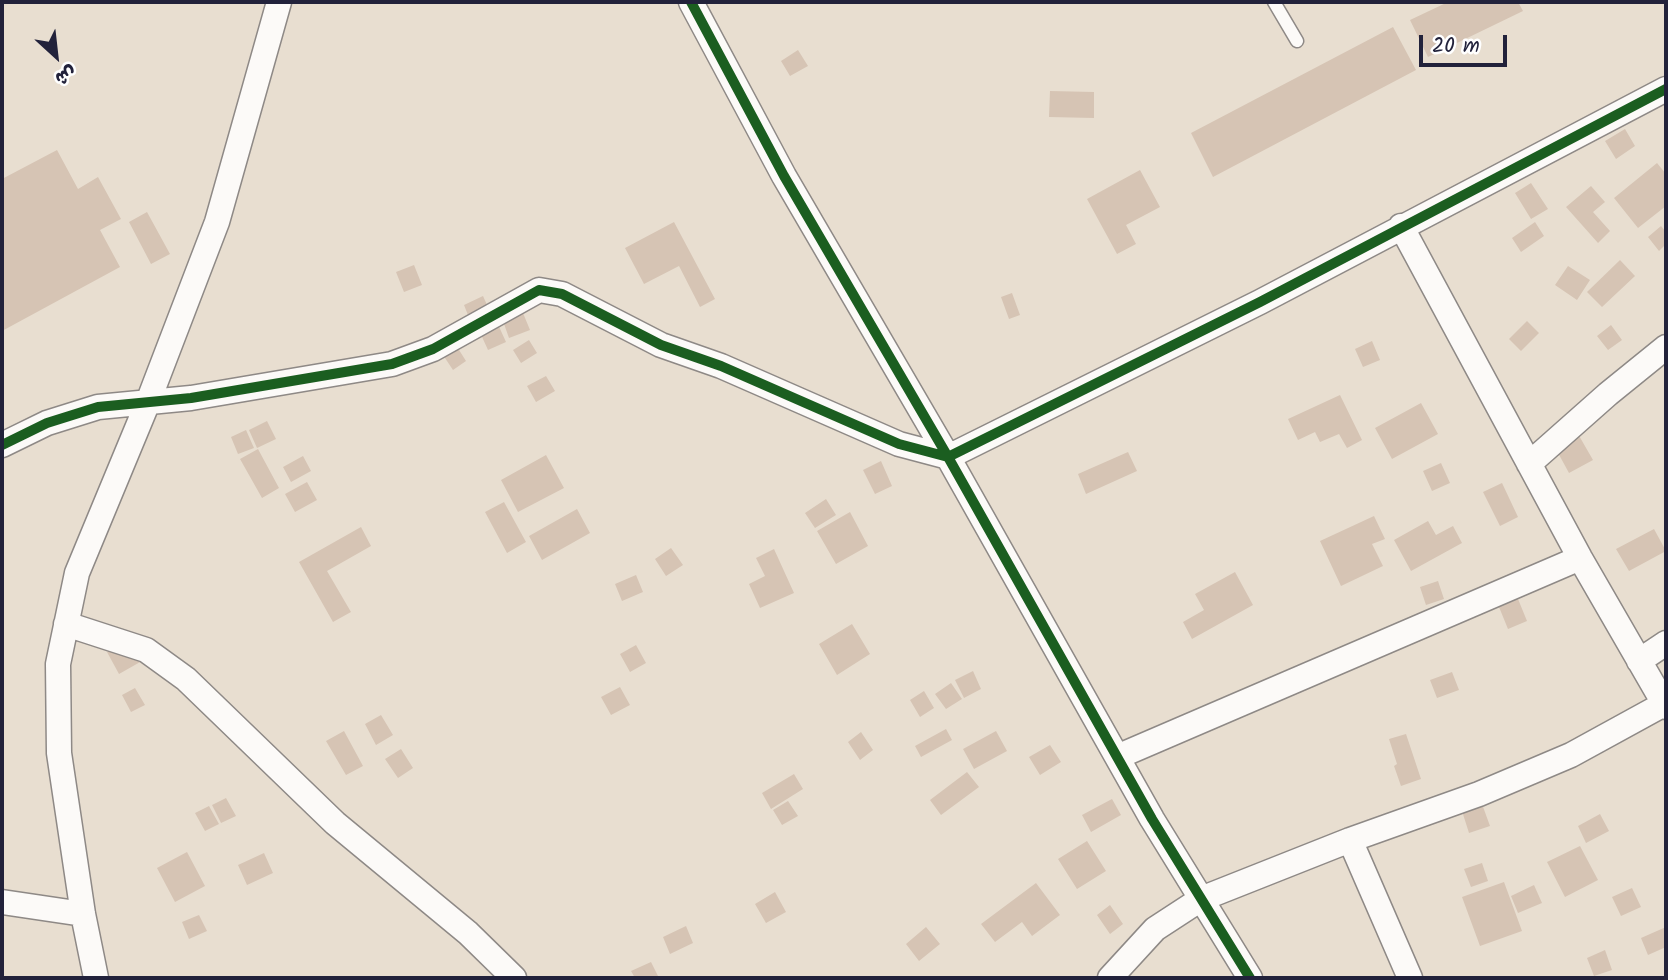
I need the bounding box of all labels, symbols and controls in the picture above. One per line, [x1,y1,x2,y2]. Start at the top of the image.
north arrow [21,21,91,91]
scale bar [1423,21,1510,65]
text: 20 m [1432,30,1480,63]
text: ش [49,57,82,93]

